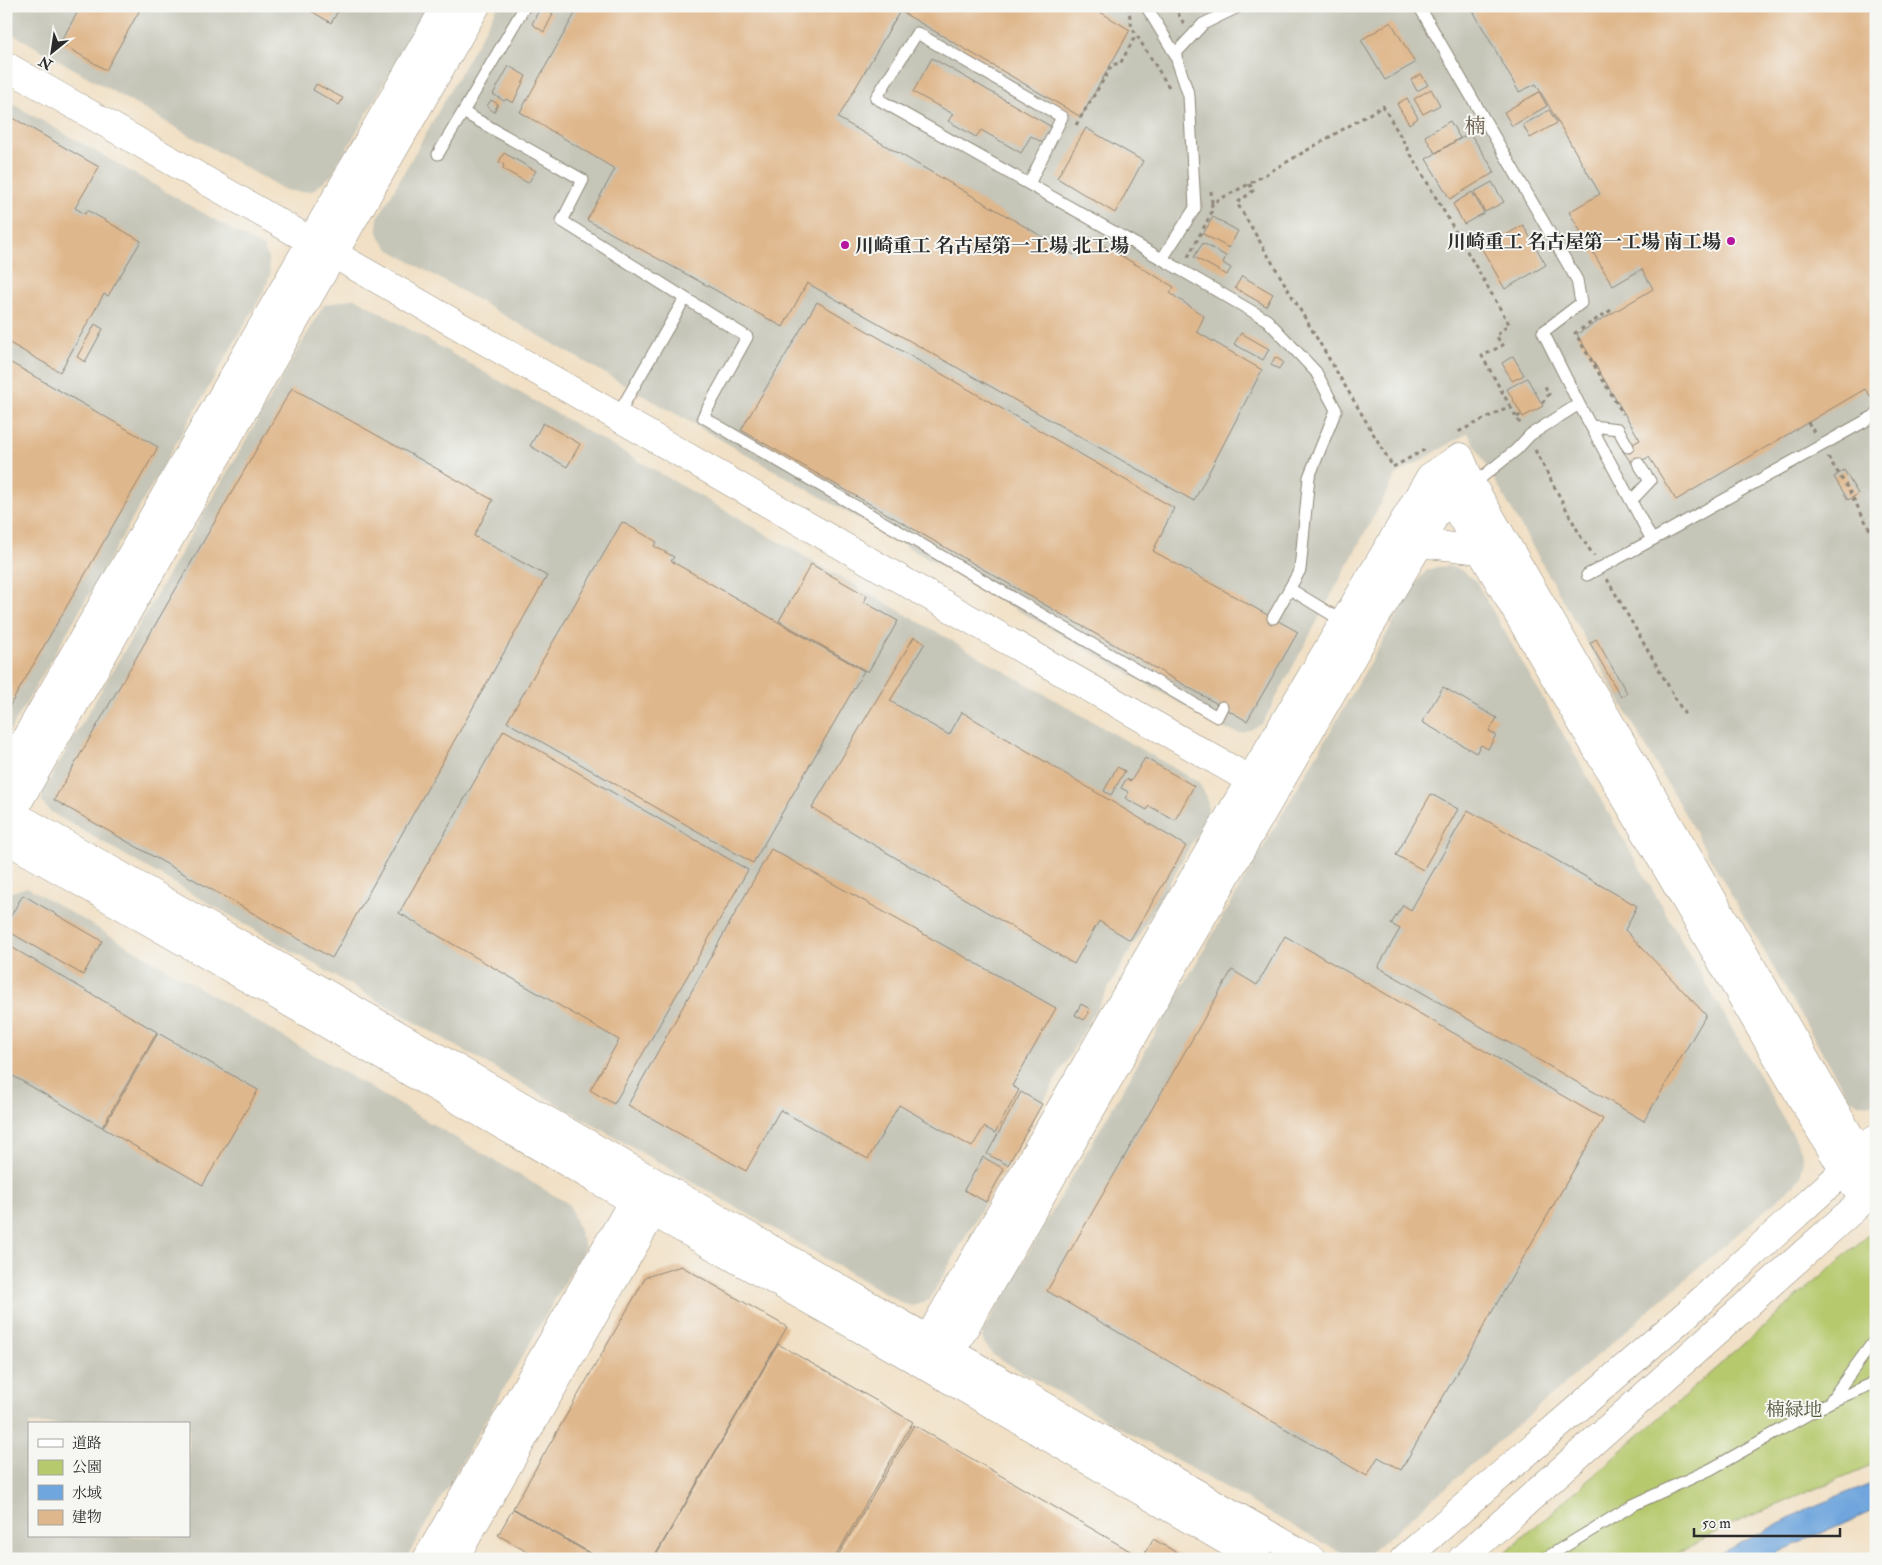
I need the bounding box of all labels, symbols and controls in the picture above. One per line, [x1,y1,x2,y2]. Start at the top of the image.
north arrow [28,28,78,78]
text: N [36,52,56,74]
district label: 楠 [1465,113,1486,140]
place label: 川崎重工 名古屋第一工場 南工場 [1447,230,1721,254]
place label: 川崎重工 名古屋第一工場 北工場 [855,234,1129,258]
marker: 川崎重工 名古屋第一工場 南工場 [1725,235,1737,247]
marker: 川崎重工 名古屋第一工場 北工場 [839,239,851,251]
park label: 楠緑地 [1765,1398,1823,1422]
legend [28,1422,190,1538]
text: 道路 [72,1434,102,1453]
text: 公園 [72,1458,102,1477]
text: 水域 [72,1484,102,1503]
scale bar [1694,1505,1841,1537]
text: 建物 [72,1508,102,1527]
text: 50 m [1702,1514,1731,1533]

